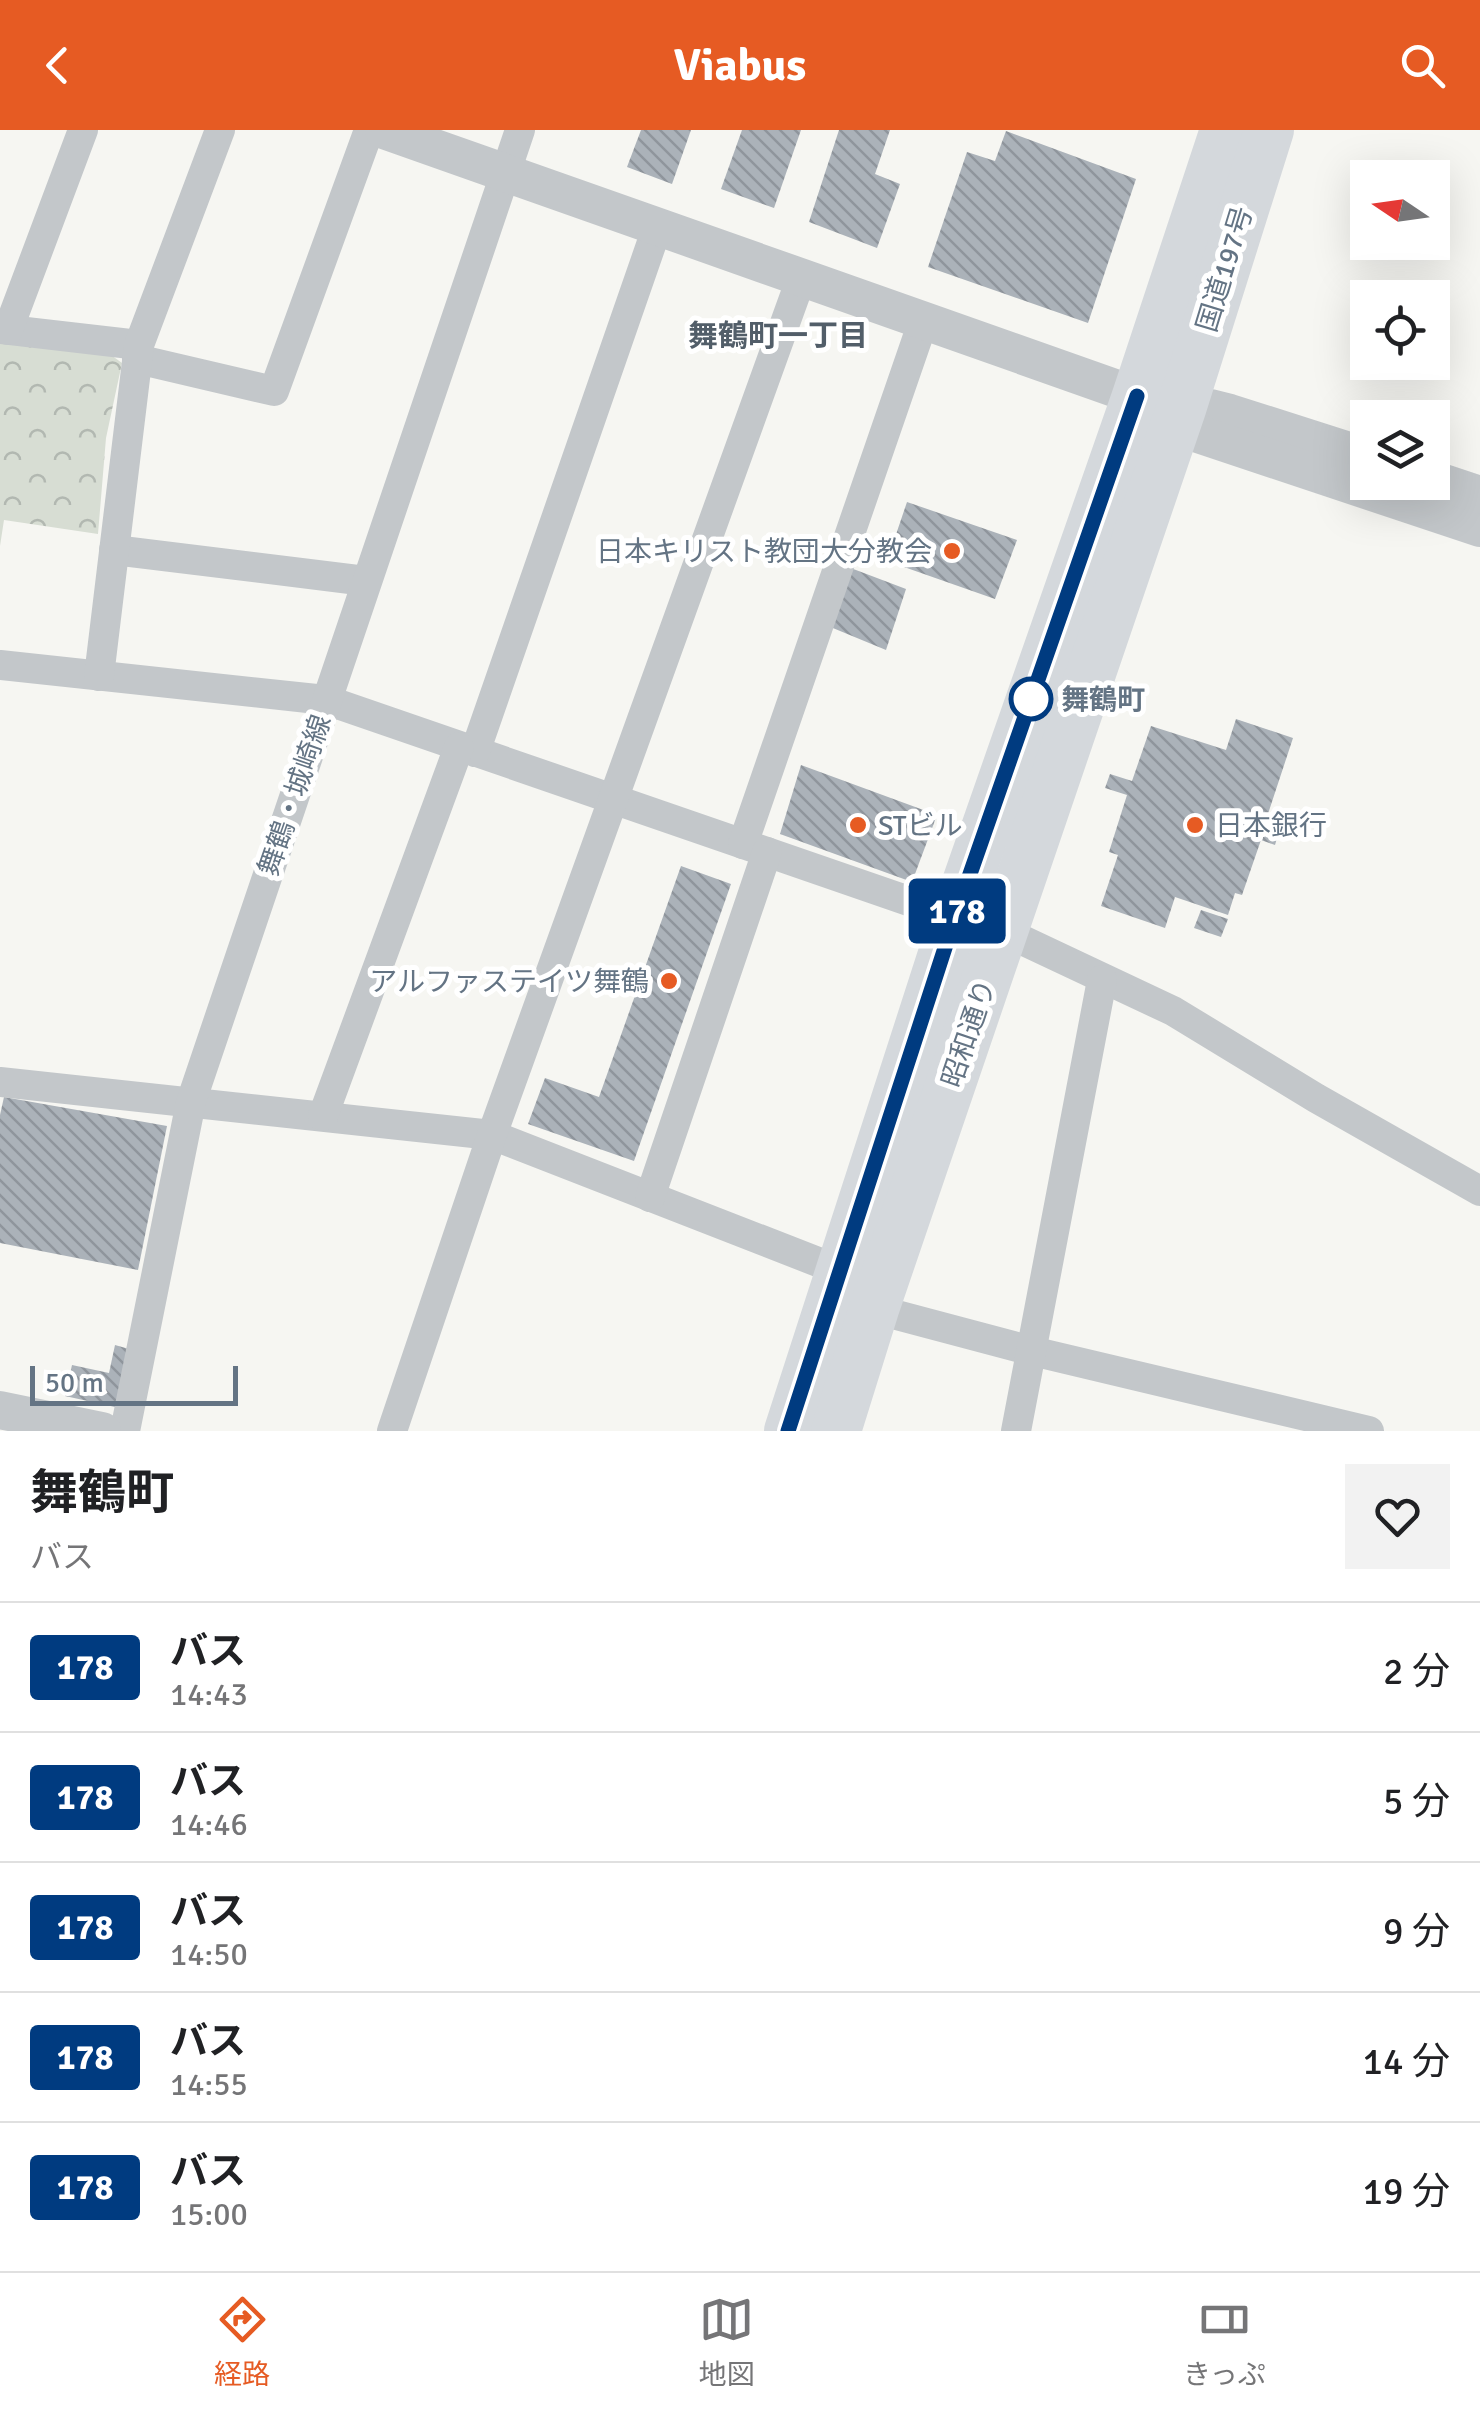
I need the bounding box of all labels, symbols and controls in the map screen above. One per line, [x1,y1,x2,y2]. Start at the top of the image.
icon: back [30,38,85,93]
text: Viabus [674,38,806,93]
icon: search [1395,38,1450,93]
north arrow [1350,160,1450,260]
map controls [1350,160,1450,500]
street label: 国道197号 [1190,202,1260,336]
button: locate [1350,280,1450,380]
district label: 舞鶴町一丁目 [688,318,868,355]
button: layers [1350,400,1450,500]
place label: 日本キリスト教団大分教会 [596,535,932,569]
marker: 日本キリスト教団大分教会 [941,540,963,562]
marker: 舞鶴町 [1010,678,1052,720]
place label: 舞鶴町 [1061,683,1145,717]
street label: 舞鶴・城崎線 [252,710,338,880]
place label: STビル [878,809,963,843]
place label: 日本銀行 [1215,809,1327,843]
marker: STビル [847,814,869,836]
marker: 日本銀行 [1184,814,1206,836]
line badge: 178 [900,878,1014,944]
text: 178 [929,890,985,933]
place label: アルファステイツ舞鶴 [369,965,649,999]
marker: アルファステイツ舞鶴 [658,970,680,992]
street label: 昭和通り [935,975,1003,1092]
scale bar [30,1361,238,1406]
text: 50 m [45,1366,104,1400]
text: 舞鶴町 [30,1464,174,1523]
button: heart [1345,1464,1450,1569]
text: バス [30,1538,94,1577]
text: バス [170,1628,246,1675]
text: 178 [57,1646,113,1689]
text: 2 分 [1383,1648,1450,1695]
text: 14:43 [170,1675,248,1714]
text: バス [170,1758,246,1805]
text: 178 [57,1776,113,1819]
text: 5 分 [1383,1778,1450,1825]
text: 14:46 [170,1805,248,1844]
text: バス [170,1888,246,1935]
text: 178 [57,1906,113,1949]
text: 9 分 [1383,1908,1450,1955]
text: 14:50 [170,1935,248,1974]
text: バス [170,2018,246,2065]
text: 178 [57,2036,113,2079]
text: 14 分 [1363,2038,1450,2085]
text: 14:55 [170,2065,248,2104]
text: バス [170,2148,246,2195]
text: 178 [57,2166,113,2209]
text: 19 分 [1363,2168,1450,2215]
text: 15:00 [170,2195,248,2234]
tab: 経路 [214,2292,270,2392]
tab: 地図 [699,2292,755,2392]
tab: きっぷ [1183,2292,1266,2392]

